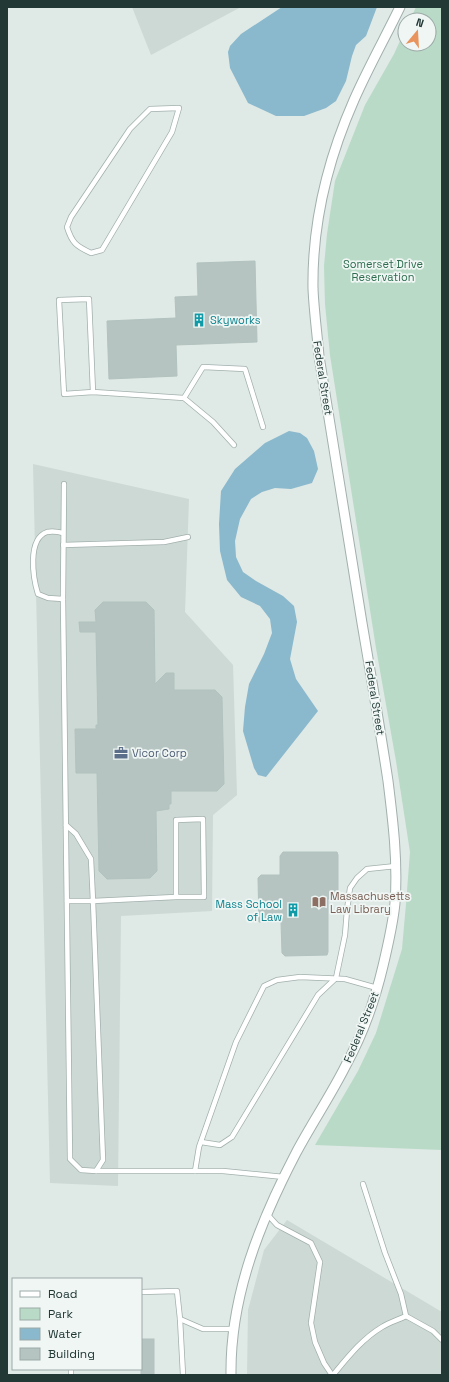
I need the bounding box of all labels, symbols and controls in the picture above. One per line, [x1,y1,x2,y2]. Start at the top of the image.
north arrow [397,12,437,52]
text: N [414,15,426,30]
park label: Somerset Drive Reservation [343,257,423,284]
building icon: Skyworks [191,312,207,328]
place label: Skyworks [210,313,261,327]
street label: Federal Street [310,340,336,416]
street label: Federal Street [362,660,388,736]
office icon: Vicor Corp [113,745,129,761]
place label: Vicor Corp [132,746,187,760]
place label: Massachusetts Law Library [330,889,410,916]
library icon: Massachusetts Law Library [311,894,327,910]
place label: Mass School of Law [215,897,282,924]
building icon: Mass School of Law [285,902,301,918]
street label: Federal Street [340,989,382,1065]
legend [12,1278,142,1370]
text: Road [48,1286,77,1302]
text: Park [48,1306,73,1322]
text: Water [48,1326,82,1342]
text: Building [48,1346,95,1362]

